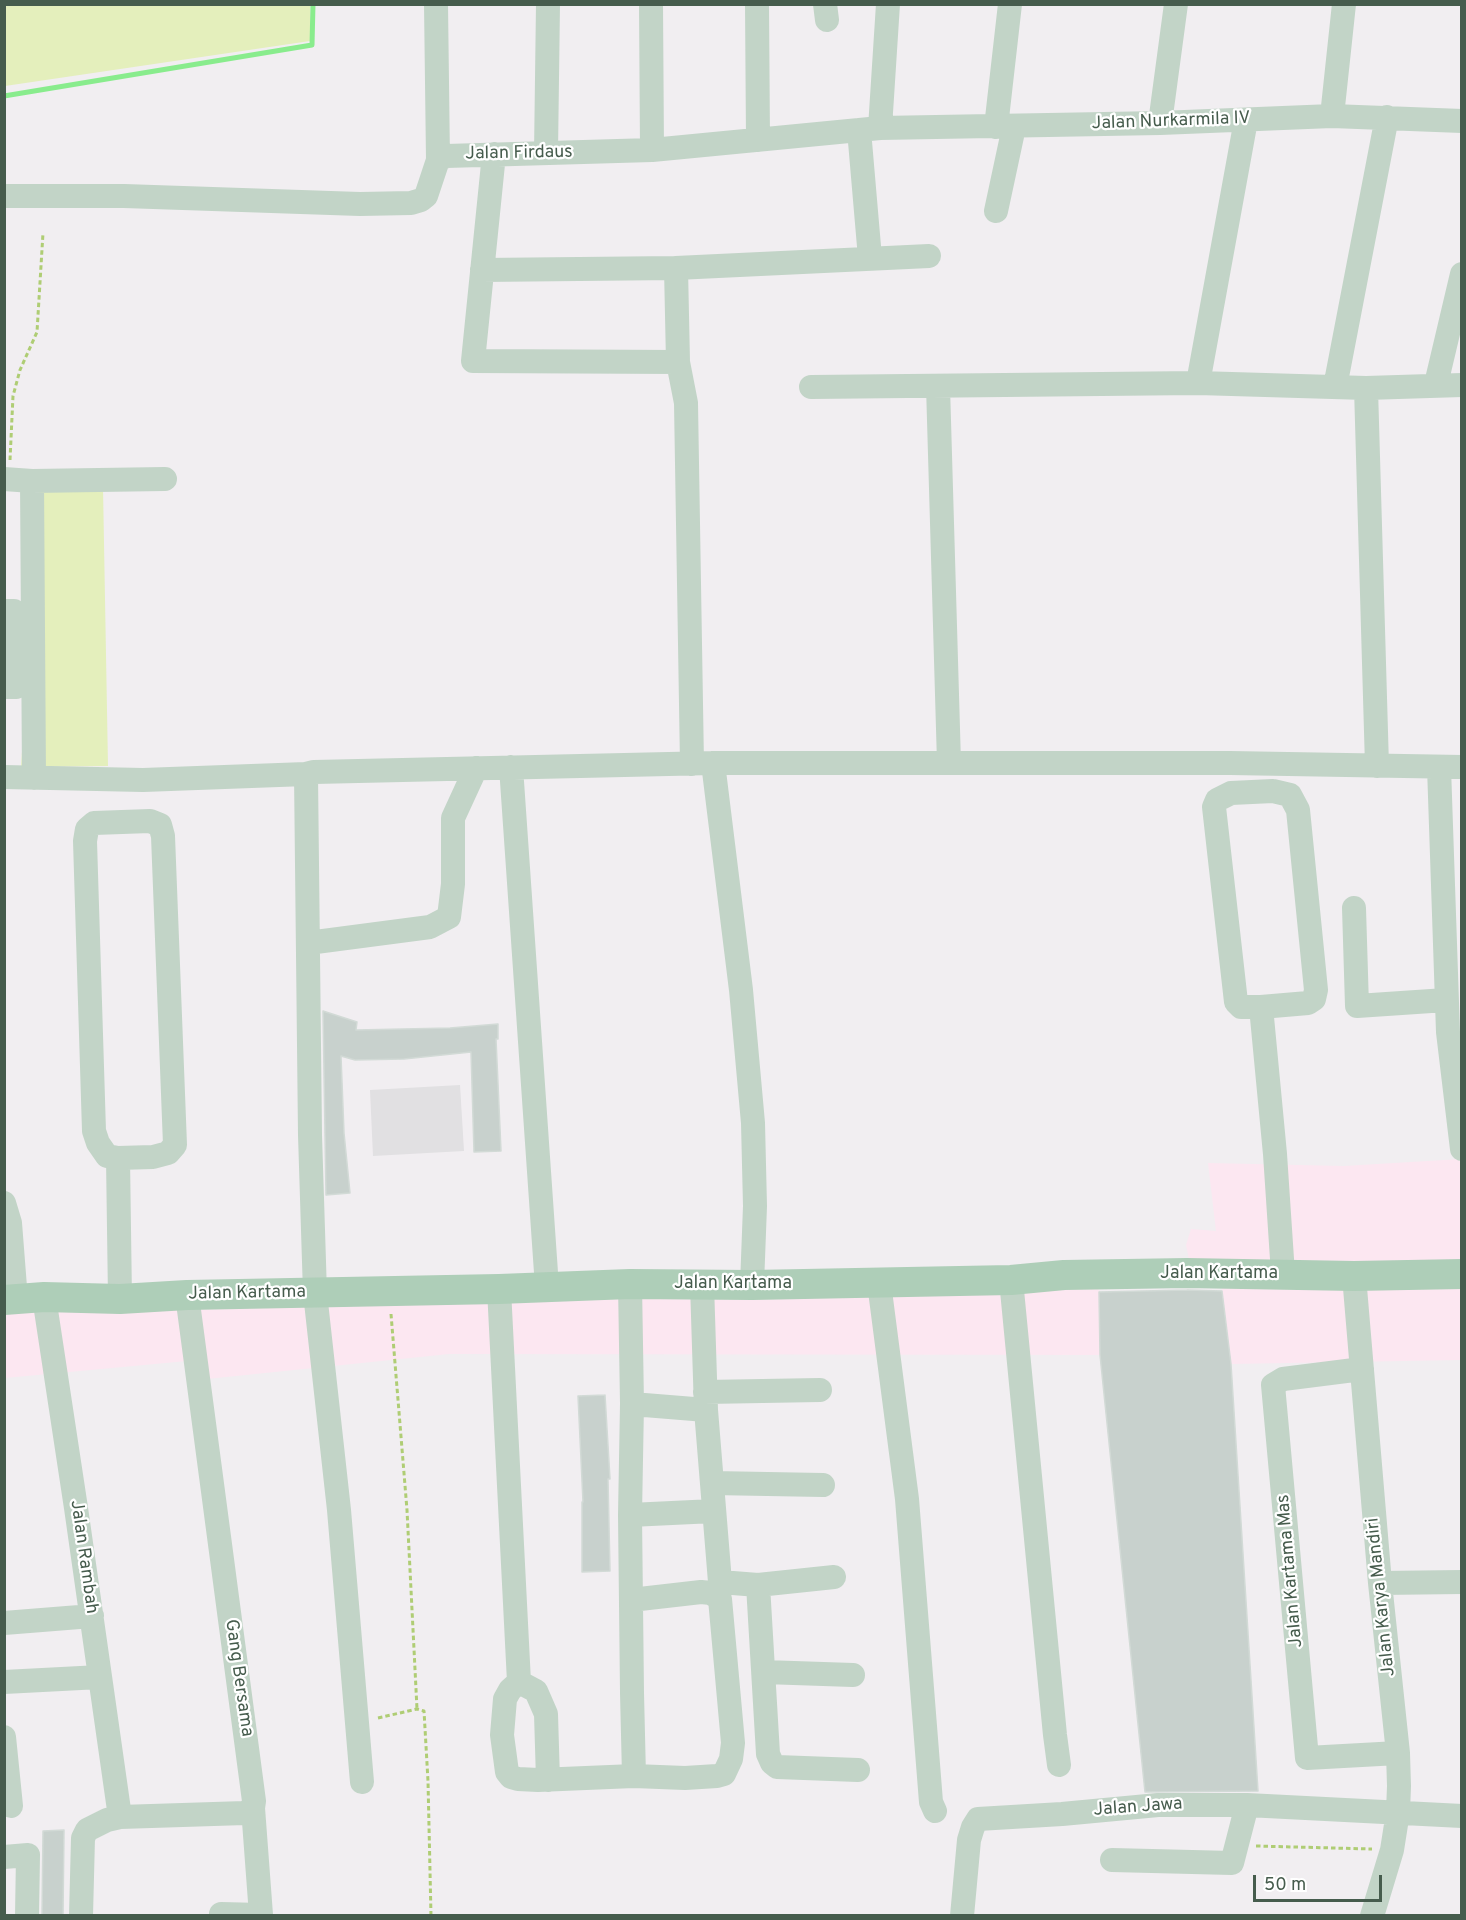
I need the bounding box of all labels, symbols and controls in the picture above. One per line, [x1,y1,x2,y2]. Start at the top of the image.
street label: Jalan Nurkarmila IV [1091,108,1251,136]
street label: Jalan Firdaus [465,142,573,166]
street label: Jalan Kartama [1160,1263,1278,1285]
street label: Jalan Kartama [674,1273,792,1295]
street label: Jalan Kartama [188,1282,306,1306]
street label: Jalan Kartama Mas [1274,1493,1308,1649]
street label: Jalan Rambah [64,1499,102,1615]
street label: Jalan Karya Mandiri [1363,1516,1401,1678]
street label: Gang Bersama [219,1618,257,1738]
street label: Jalan Jawa [1093,1794,1183,1822]
scale bar [1256,1863,1385,1901]
text: 50 m [1264,1874,1306,1897]

